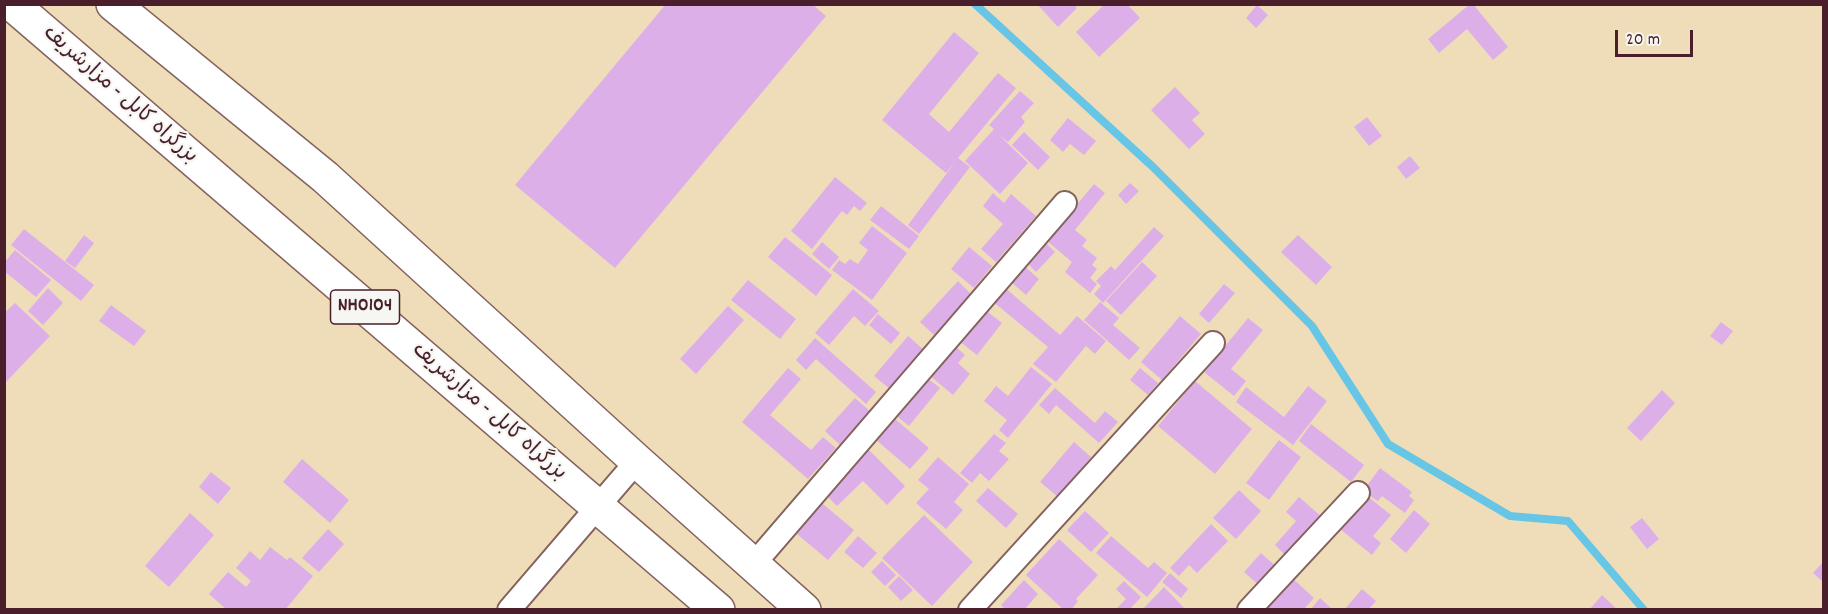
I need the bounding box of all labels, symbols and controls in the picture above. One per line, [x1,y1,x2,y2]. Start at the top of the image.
scale bar [1618,18,1696,56]
street label: بزرگراه کابل - مزارشریف [36,22,202,170]
text: 20 m [1626,28,1660,53]
road number: NH0104 [330,290,400,324]
street label: بزرگراه کابل - مزارشریف [405,339,571,487]

